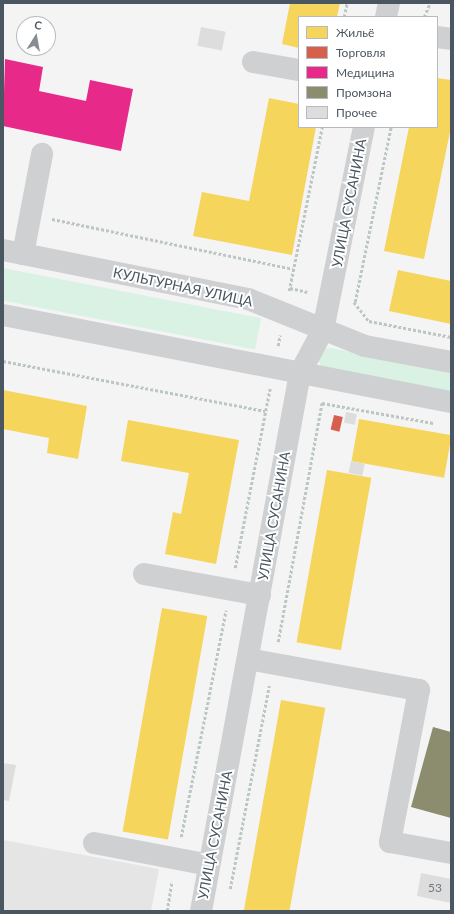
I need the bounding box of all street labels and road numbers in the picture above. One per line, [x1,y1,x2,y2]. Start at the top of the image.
street label: УЛИЦА СУСАНИНА [328,137,370,269]
street label: КУЛЬТУРНАЯ УЛИЦА [112,264,254,310]
street label: УЛИЦА СУСАНИНА [254,450,294,582]
street label: УЛИЦА СУСАНИНА [194,769,236,901]

